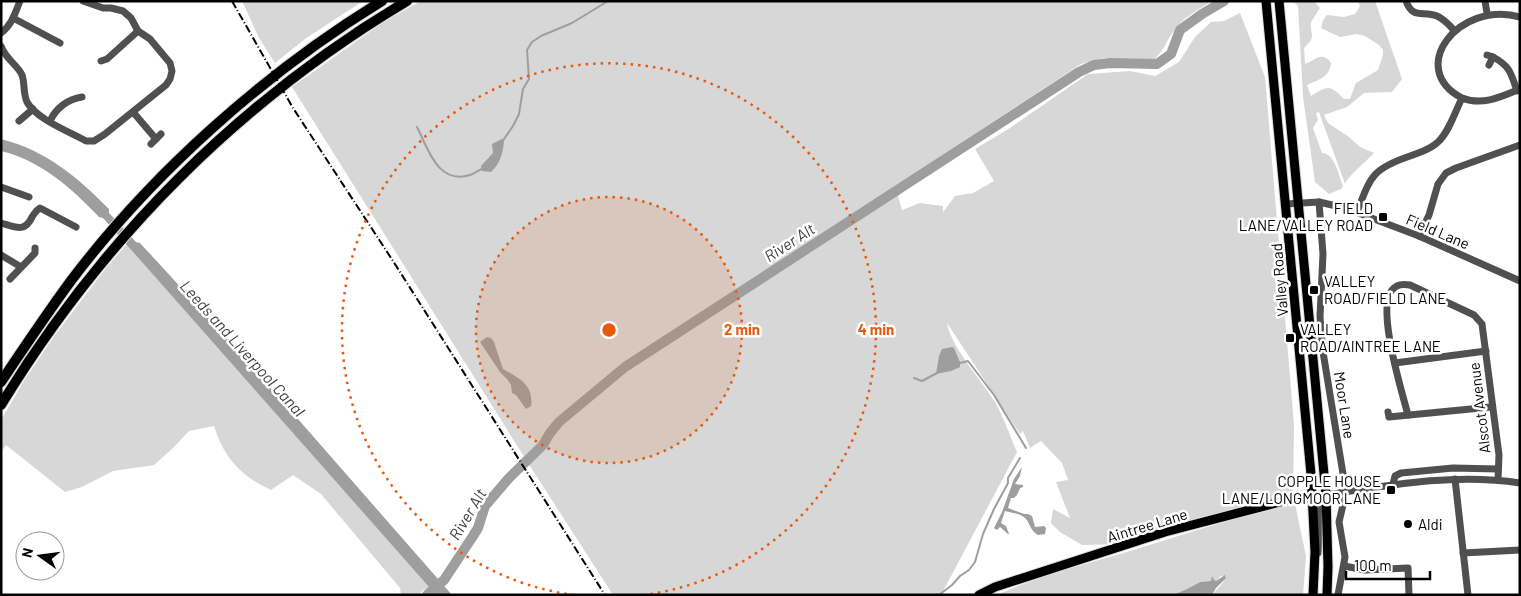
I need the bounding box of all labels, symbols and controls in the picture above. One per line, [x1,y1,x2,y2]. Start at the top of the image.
place label: FIELD LANE/VALLEY ROAD [1239,199,1373,234]
street label: Field Lane [1404,210,1472,252]
marker: FIELD LANE/VALLEY ROAD [1377,211,1389,223]
water label: River Alt [760,219,818,265]
street label: Valley Road [1267,243,1291,317]
place label: VALLEY ROAD/FIELD LANE [1324,272,1446,307]
water label: Leeds and Liverpool Canal [177,276,309,420]
marker: VALLEY ROAD/FIELD LANE [1308,284,1320,296]
text: 2 min [724,320,760,338]
text: 4 min [858,320,894,338]
place label: VALLEY ROAD/AINTREE LANE [1300,320,1441,355]
centre of rings [600,321,618,339]
marker: VALLEY ROAD/AINTREE LANE [1284,332,1296,344]
street label: Alscot Avenue [1464,361,1494,455]
street label: Moor Lane [1331,370,1359,440]
place label: COPPLE HOUSE LANE/LONGMOOR LANE [1222,472,1381,507]
marker: COPPLE HOUSE LANE/LONGMOOR LANE [1385,484,1397,496]
water label: River Alt [444,485,490,543]
street label: Aintree Lane [1105,504,1189,546]
place label: Aldi [1418,515,1443,533]
marker: Aldi [1402,518,1414,530]
north arrow [15,531,65,581]
text: N [18,546,36,559]
scale bar [1346,548,1430,580]
text: 100 m [1354,556,1392,574]

